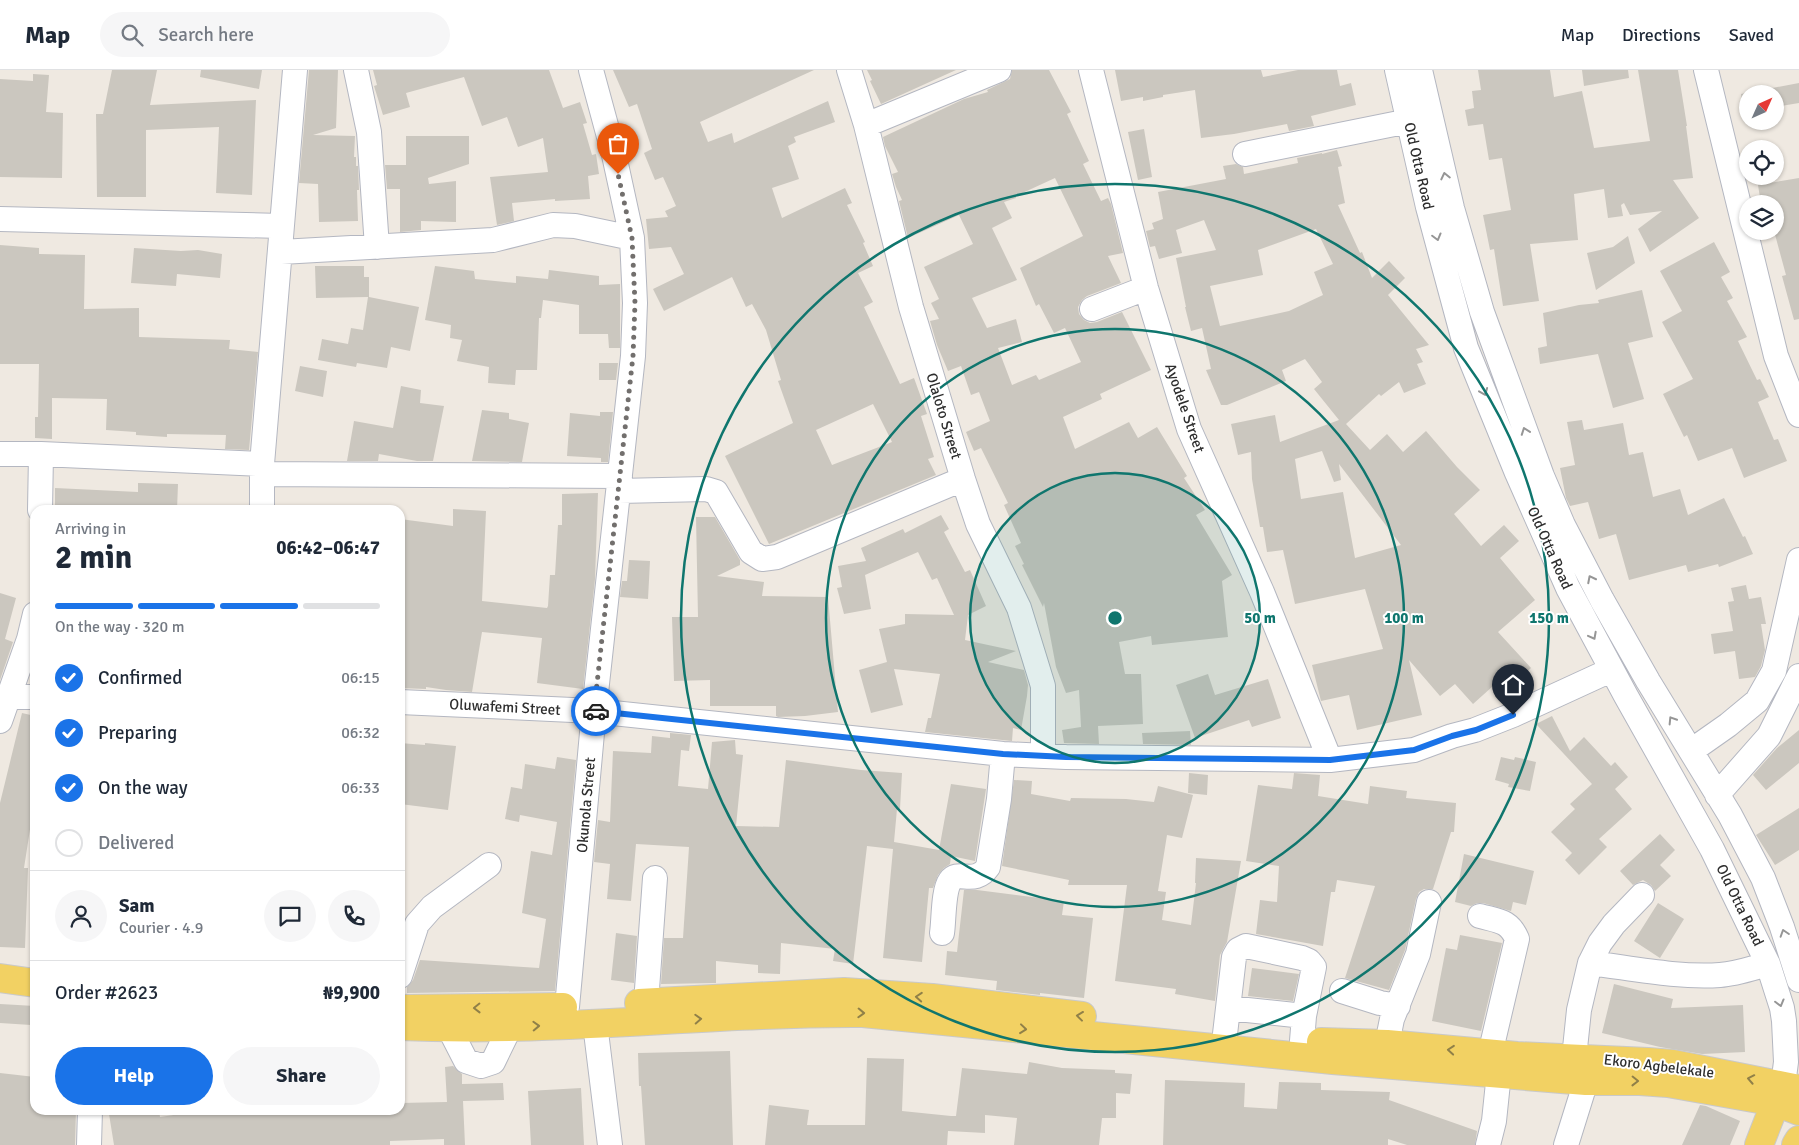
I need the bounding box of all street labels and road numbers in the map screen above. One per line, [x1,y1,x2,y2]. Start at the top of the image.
street label: Old Otta Road [1400,121,1438,211]
street label: Ayodele Street [1161,361,1209,455]
street label: Olaloto Street [922,371,966,461]
street label: Old Otta Road [1524,504,1576,592]
street label: Oluwafemi Street [449,695,561,719]
street label: Okunola Street [573,757,599,853]
street label: Old Otta Road [1712,861,1768,949]
street label: Ekoro Agbelekale [1603,1050,1715,1082]

